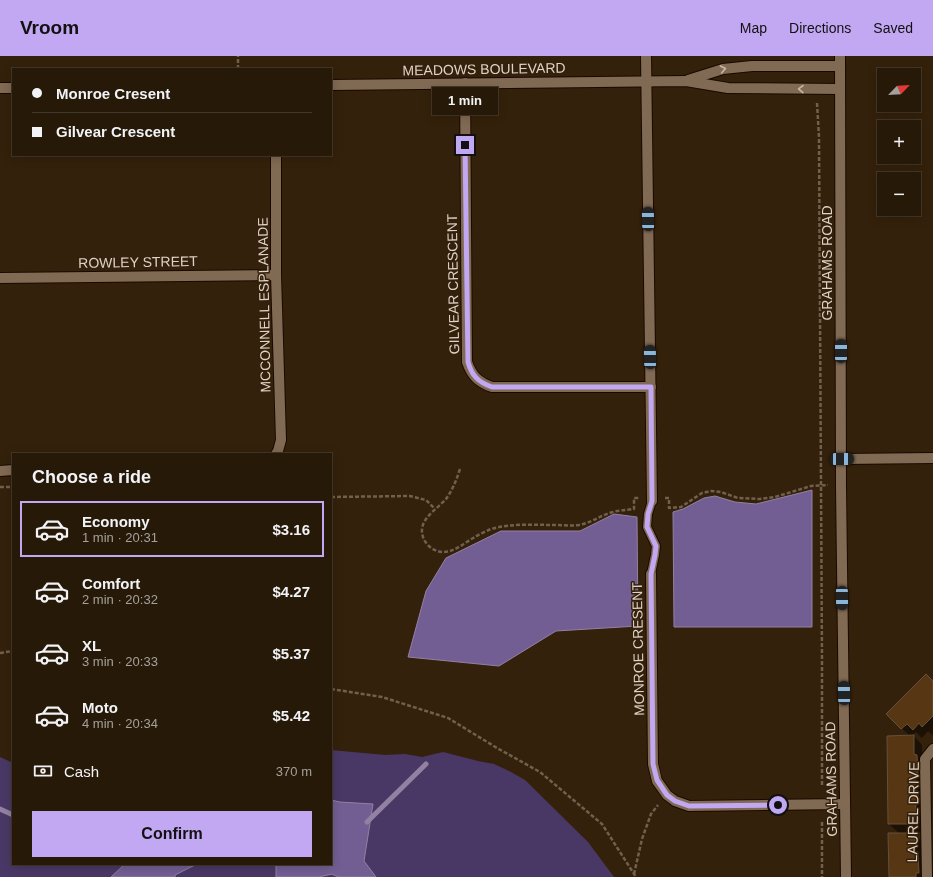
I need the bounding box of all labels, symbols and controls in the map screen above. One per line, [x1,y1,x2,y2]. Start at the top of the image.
text: Vroom [20,17,79,38]
text: Map [740,20,767,36]
text: Directions [789,20,851,36]
text: Saved [873,20,913,36]
street label: MEADOWS BOULEVARD [402,60,566,78]
one-way arrow [720,66,727,74]
north arrow [877,68,921,112]
map controls [877,68,921,216]
text: Monroe Cresent [56,85,170,102]
one-way arrow [798,85,804,93]
callout: 1 min [432,87,498,115]
text: 1 min [448,93,482,108]
button: + [877,120,921,164]
text: Gilvear Crescent [56,123,175,140]
route end [456,136,474,154]
button: − [877,172,921,216]
street label: GRAHAMS ROAD [819,205,835,321]
car [642,207,654,231]
street label: GILVEAR CRESCENT [444,213,462,354]
street label: MCCONNELL ESPLANADE [254,217,274,393]
street label: ROWLEY STREET [78,253,198,271]
car [835,339,847,363]
car [644,345,656,369]
car [830,453,854,465]
text: Choose a ride [32,467,151,487]
icon: car [34,511,70,547]
text: Economy [82,513,150,530]
text: $3.16 [272,521,310,538]
text: 1 min · 20:31 [82,530,158,545]
icon: car [34,573,70,609]
text: Comfort [82,575,140,592]
street label: MONROE CRESENT [629,582,647,716]
text: $4.27 [272,583,310,600]
car [836,586,848,610]
text: 2 min · 20:32 [82,592,158,607]
icon: car [34,635,70,671]
text: XL [82,637,101,654]
text: $5.37 [272,645,310,662]
text: 3 min · 20:33 [82,654,158,669]
car [838,681,850,705]
icon: car [34,697,70,733]
text: Moto [82,699,118,716]
text: $5.42 [272,707,310,724]
text: 4 min · 20:34 [82,716,158,731]
street label: GRAHAMS ROAD [822,721,840,837]
icon: cash [32,760,54,782]
street label: LAUREL DRIVE [904,762,922,862]
text: Cash [64,763,99,780]
text: 370 m [276,764,312,779]
route start [769,796,787,814]
button: Confirm [32,811,312,857]

